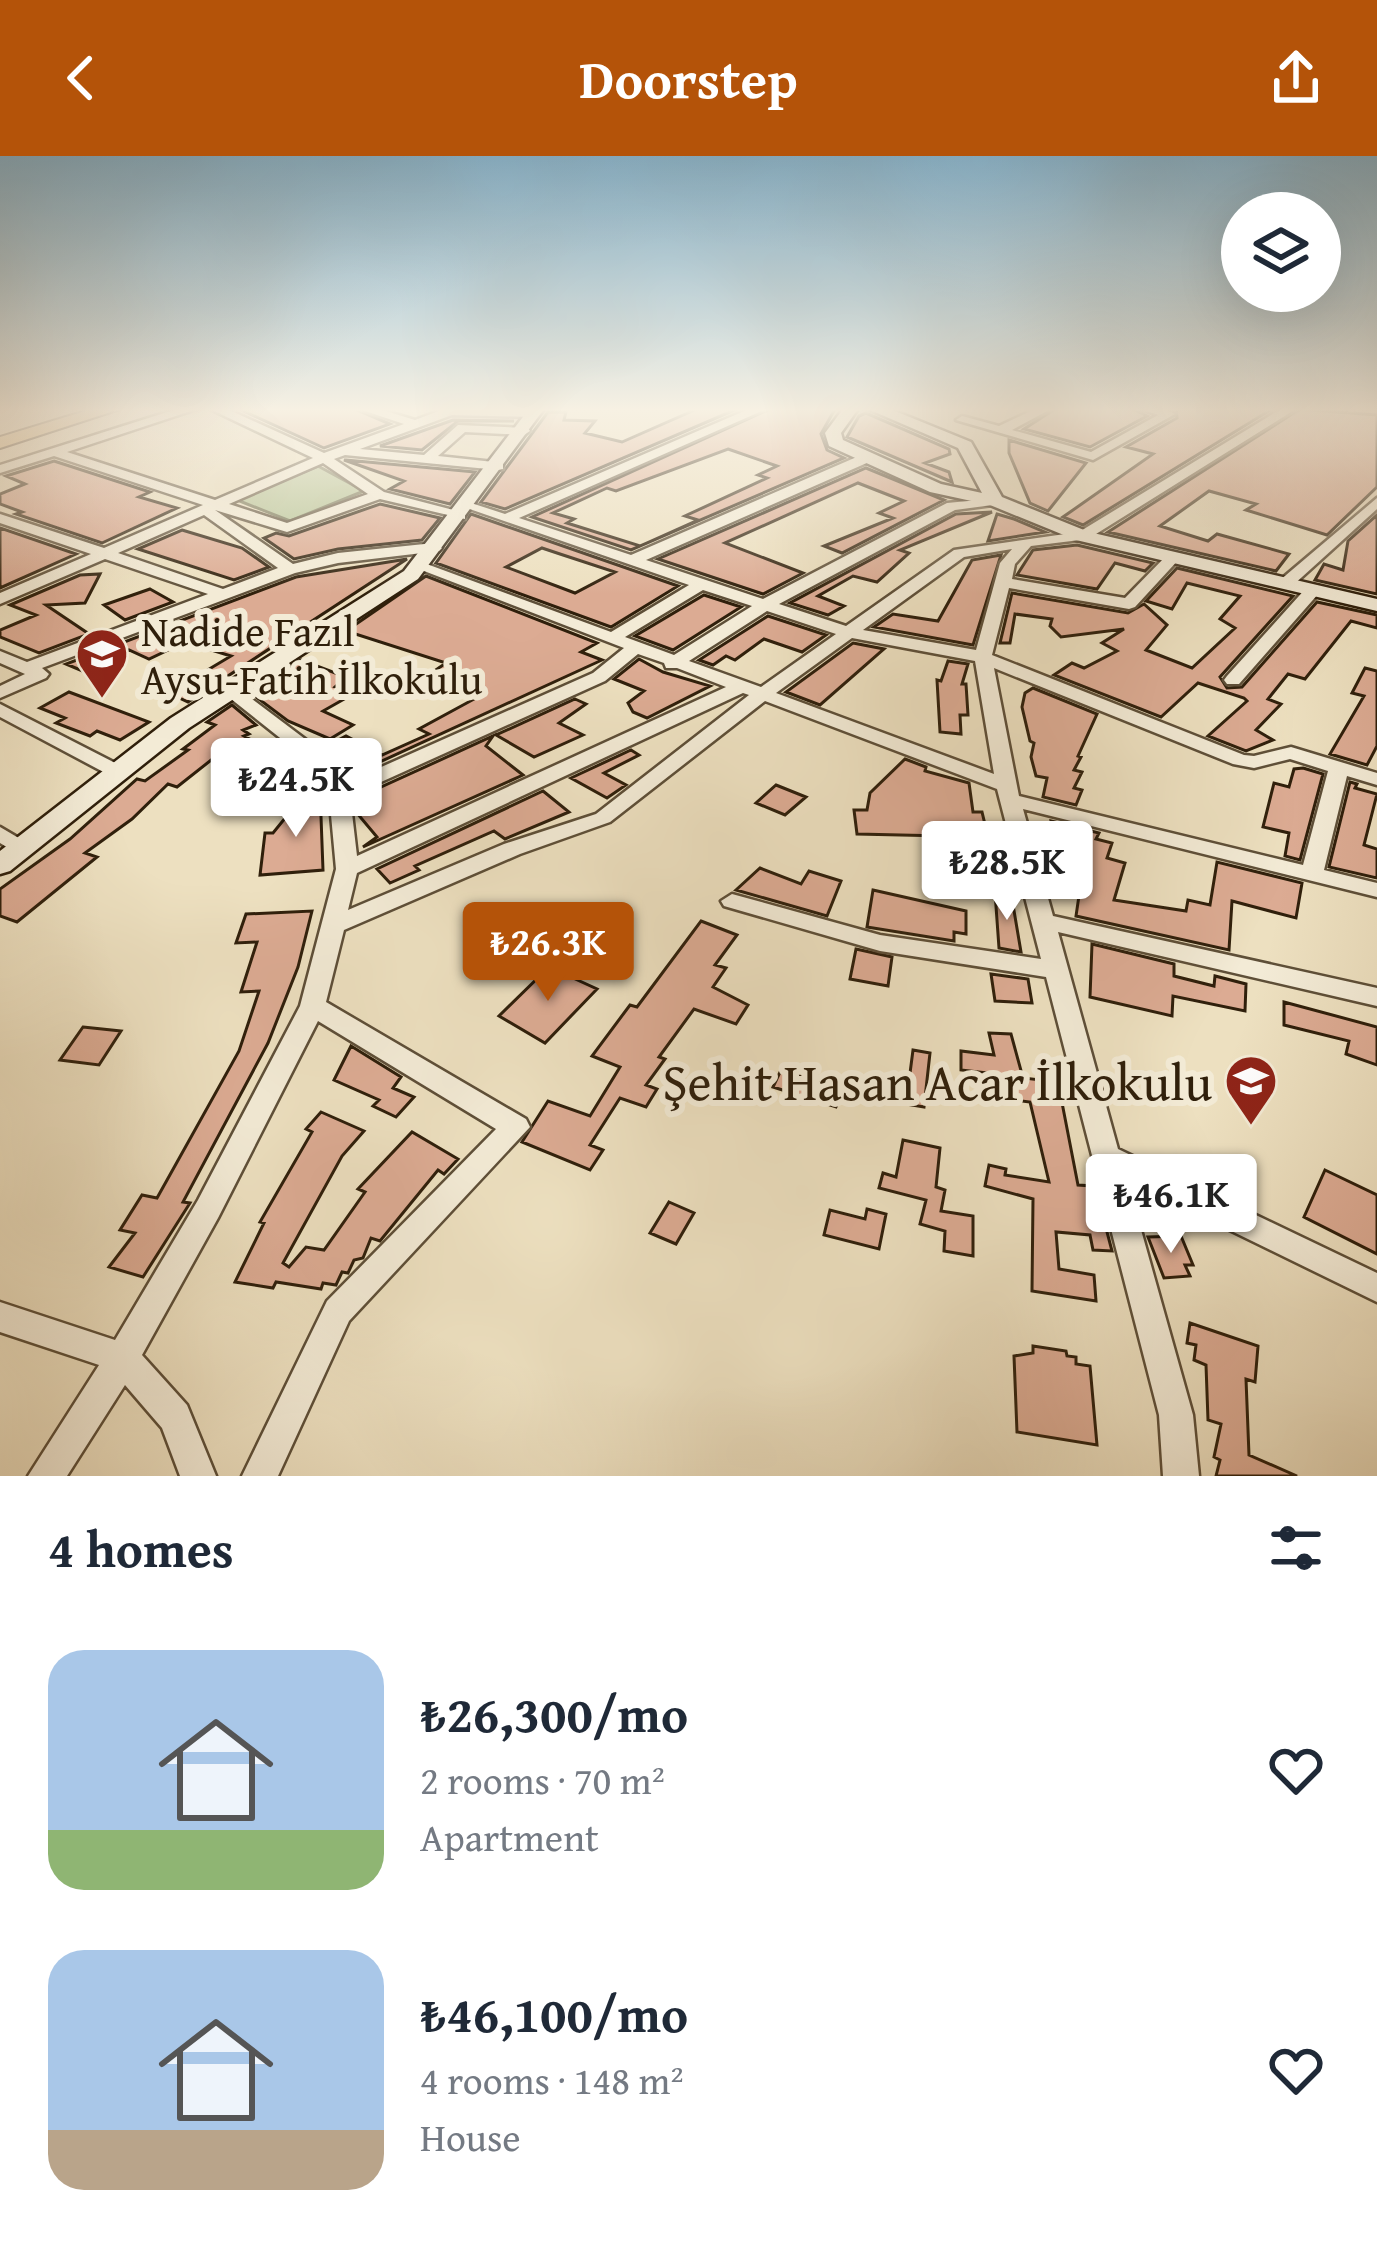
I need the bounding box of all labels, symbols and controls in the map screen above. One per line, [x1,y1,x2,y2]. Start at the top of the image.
text: Doorstep [579,39,798,118]
icon: back [48,45,114,111]
icon: share [1263,45,1329,111]
map controls [1221,192,1341,312]
button: layers [1221,192,1341,312]
place label: Nadide Fazıl Aysu-Fatih İlkokulu [141,600,483,709]
school or university icon: Nadide Fazıl Aysu-Fatih İlkokulu [74,626,130,700]
pin: ₺24.5K [198,738,394,840]
text: ₺24.5K [238,748,354,805]
pin: ₺28.5K [909,821,1105,923]
text: ₺28.5K [949,831,1065,888]
pin: ₺26.3K [450,902,646,1004]
text: ₺26.3K [490,912,606,969]
place label: Şehit Hasan Acar İlkokulu [663,1044,1212,1119]
school or university icon: Şehit Hasan Acar İlkokulu [1223,1053,1279,1127]
pin: ₺46.1K [1073,1154,1269,1256]
text: ₺46.1K [1113,1164,1229,1221]
text: 4 homes [48,1511,234,1586]
icon: filters [1263,1515,1329,1581]
text: ₺26,300/mo [420,1676,688,1751]
icon: home [144,1698,288,1842]
icon: heart [1263,1737,1329,1803]
text: 2 rooms · 70 m² [420,1751,665,1808]
text: Apartment [420,1808,599,1865]
text: ₺46,100/mo [420,1976,688,2051]
icon: home [144,1998,288,2142]
icon: heart [1263,2037,1329,2103]
text: 4 rooms · 148 m² [420,2051,684,2108]
text: House [420,2108,521,2165]

